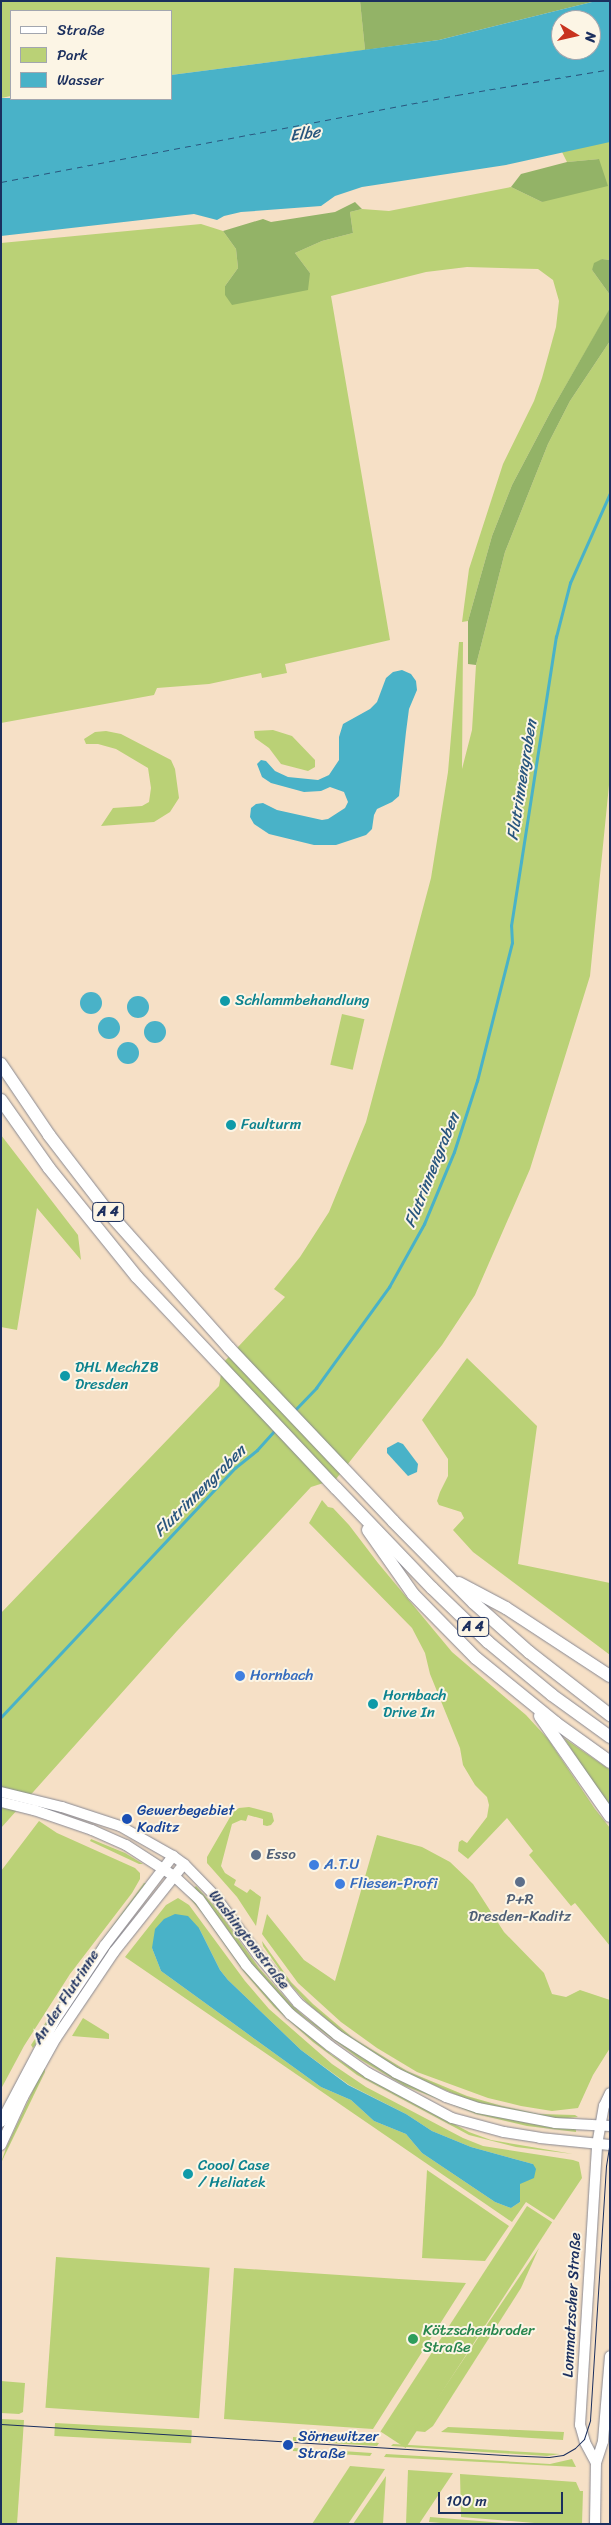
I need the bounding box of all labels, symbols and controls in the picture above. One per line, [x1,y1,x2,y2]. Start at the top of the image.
legend [10,10,172,100]
north arrow [551,10,601,60]
text: Straße [57,17,105,43]
text: N [577,31,603,44]
text: Park [57,42,88,68]
text: Wasser [57,67,104,93]
water label: Elbe [289,122,321,146]
water label: Flutrinnengraben [503,718,541,842]
place label: Schlammbehandlung [235,992,370,1010]
marker: Schlammbehandlung [219,995,231,1007]
water label: Flutrinnengraben [400,1110,464,1230]
place label: Faulturm [241,1116,301,1134]
marker: Faulturm [225,1119,237,1131]
road number: A 4 [92,1200,124,1224]
place label: DHL MechZB Dresden [75,1358,159,1393]
marker: DHL MechZB Dresden [59,1370,71,1382]
water label: Flutrinnengraben [150,1441,250,1541]
road number: A 4 [457,1615,489,1638]
place label: Hornbach [250,1667,313,1685]
marker: Hornbach [234,1670,246,1682]
place label: Hornbach Drive In [383,1686,446,1721]
marker: Hornbach Drive In [367,1698,379,1710]
place label: Gewerbegebiet Kaditz [137,1801,234,1836]
marker: Gewerbegebiet Kaditz [121,1813,133,1825]
place label: Esso [266,1846,296,1864]
marker: Esso [250,1849,262,1861]
place label: A.T.U [324,1856,360,1874]
marker: A.T.U [308,1859,320,1871]
place label: Fliesen-Profi [350,1875,438,1893]
marker: P+R Dresden-Kaditz [514,1876,526,1888]
marker: Fliesen-Profi [334,1878,346,1890]
street label: Washingtonstraße [205,1887,293,1993]
place label: P+R Dresden-Kaditz [469,1890,571,1925]
street label: An der Flutrinne [29,1947,103,2047]
place label: Coool Case / Heliatek [198,2156,270,2191]
marker: Coool Case / Heliatek [182,2168,194,2180]
street label: Lommatzscher Straße [559,2232,585,2378]
place label: Kötzschenbroder Straße [423,2321,534,2356]
marker: Kötzschenbroder Straße [407,2333,419,2345]
place label: Sörnewitzer Straße [298,2427,379,2462]
marker: Sörnewitzer Straße [282,2439,294,2451]
scale bar [441,2482,566,2514]
text: 100 m [446,2488,487,2514]

